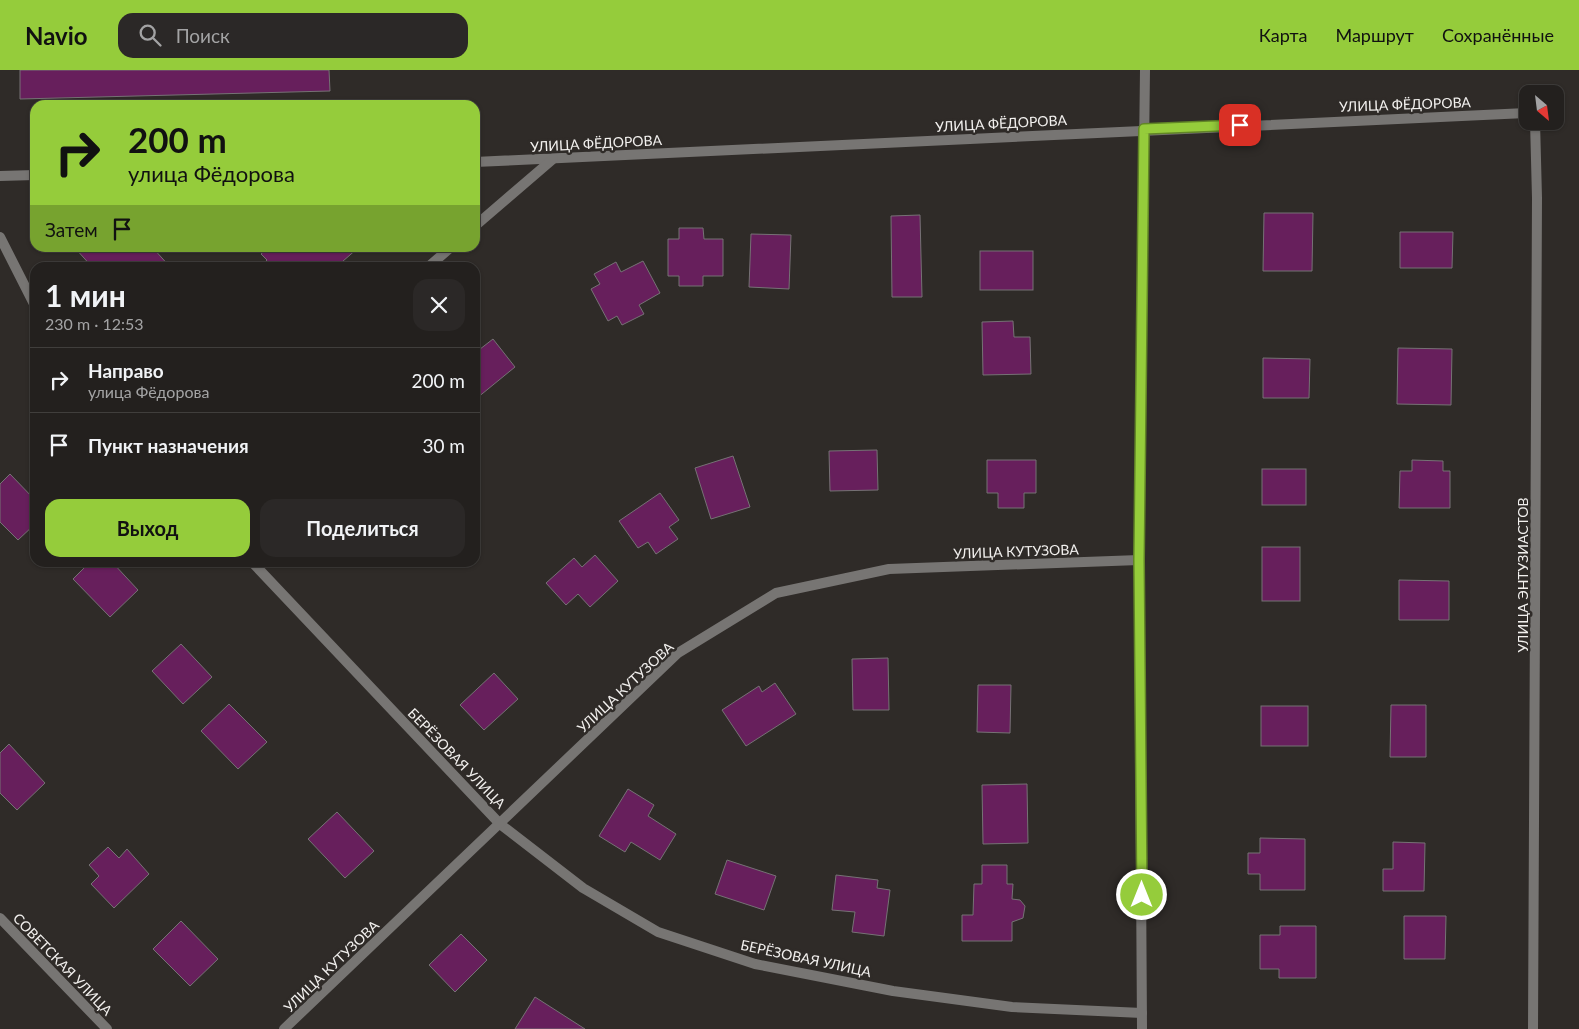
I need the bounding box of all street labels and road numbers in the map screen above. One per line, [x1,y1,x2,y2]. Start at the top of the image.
street label: УЛИЦА ФЁДОРОВА [1339,93,1472,115]
street label: УЛИЦА ФЁДОРОВА [935,111,1068,135]
street label: УЛИЦА ФЁДОРОВА [530,131,663,155]
street label: УЛИЦА ЭНТУЗИАСТОВ [1514,497,1531,653]
street label: УЛИЦА КУТУЗОВА [953,540,1080,562]
street label: УЛИЦА КУТУЗОВА [573,638,677,736]
street label: БЕРЁЗОВАЯ УЛИЦА [405,704,510,812]
street label: СОВЕТСКАЯ УЛИЦА [10,909,117,1019]
street label: УЛИЦА КУТУЗОВА [280,916,382,1016]
street label: БЕРЁЗОВАЯ УЛИЦА [739,936,873,980]

